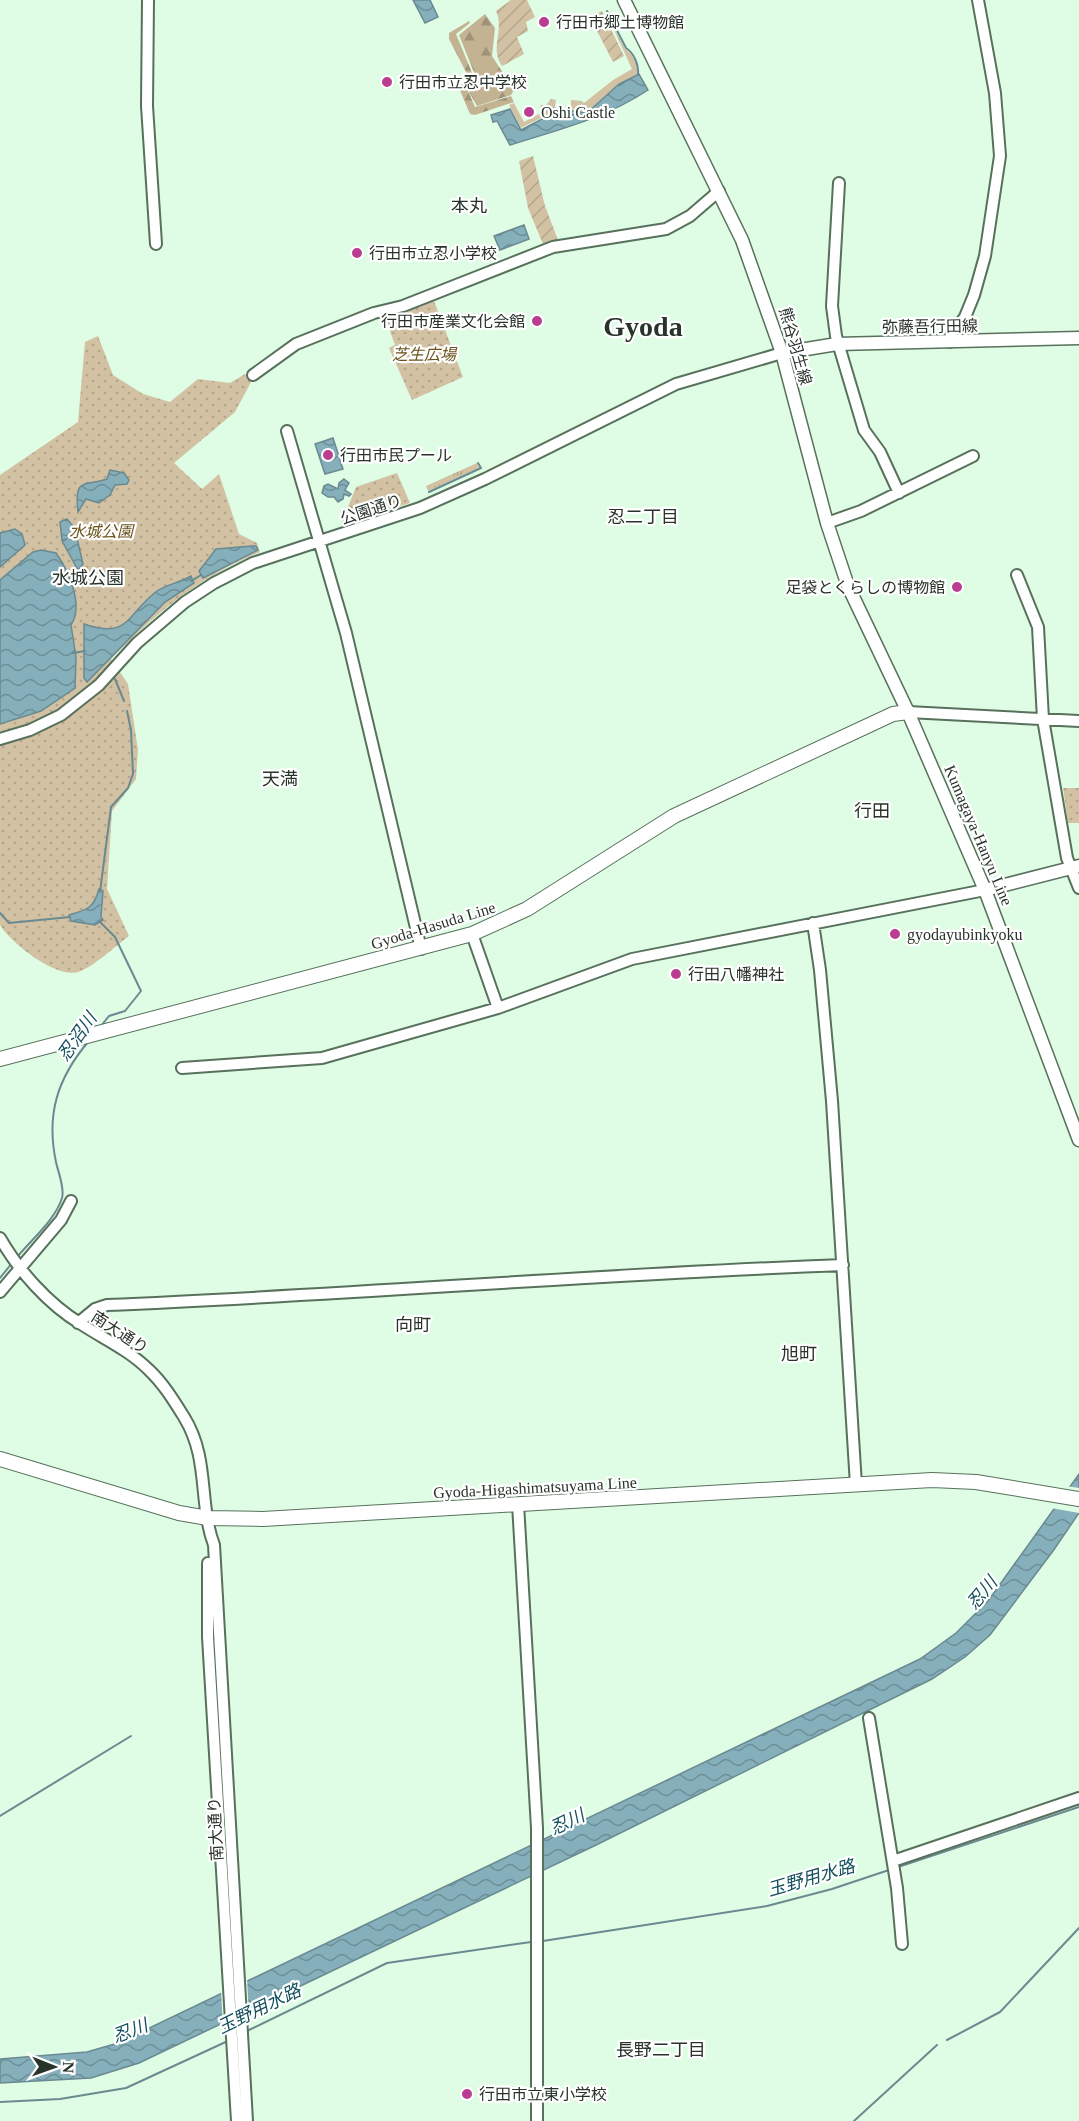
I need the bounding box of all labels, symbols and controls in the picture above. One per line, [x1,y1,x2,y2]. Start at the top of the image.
place label: 行田市郷土博物館 [556,14,684,31]
marker: 行田市郷土博物館 [537,15,551,29]
place label: 行田市立忍中学校 [399,74,527,91]
marker: 行田市立忍中学校 [380,75,394,89]
place label: Oshi Castle [541,104,615,121]
marker: Oshi Castle [522,105,536,119]
district label: 本丸 [451,196,487,216]
place label: 行田市立忍小学校 [369,245,497,262]
marker: 行田市立忍小学校 [350,246,364,260]
street label: 熊谷羽生線 [776,305,815,387]
district label: Gyoda [603,311,683,342]
place label: 行田市産業文化会館 [381,313,525,330]
marker: 行田市産業文化会館 [530,314,544,328]
street label: 弥藤吾行田線 [882,317,978,336]
park label: 芝生広場 [392,346,458,363]
place label: 行田市民プール [340,447,452,464]
marker: 行田市民プール [321,448,335,462]
street label: 公園通り [338,492,404,527]
district label: 忍二丁目 [607,507,679,527]
park label: 水城公園 [69,523,135,540]
district label: 水城公園 [52,568,124,588]
place label: 足袋とくらしの博物館 [785,579,945,596]
marker: 足袋とくらしの博物館 [950,580,964,594]
street label: Kumagaya-Hanyu Line [940,763,1016,908]
district label: 天満 [262,769,298,789]
district label: 行田 [854,801,890,821]
street label: Gyoda-Hasuda Line [369,898,498,953]
place label: gyodayubinkyoku [907,926,1023,944]
marker: gyodayubinkyoku [888,927,902,941]
place label: 行田八幡神社 [688,966,784,983]
marker: 行田八幡神社 [669,967,683,981]
water label: 忍沼川 [53,1008,102,1065]
street label: 南大通り [88,1308,151,1357]
district label: 向町 [395,1315,431,1335]
district label: 旭町 [781,1344,817,1364]
street label: Gyoda-Higashimatsuyama Line [433,1474,637,1502]
water label: 忍川 [963,1571,1003,1613]
street label: 南大通り [205,1797,226,1861]
water label: 忍川 [546,1804,589,1839]
water label: 玉野用水路 [765,1855,859,1900]
water label: 玉野用水路 [214,1979,306,2038]
water label: 忍川 [110,2014,152,2047]
north arrow [24,2037,84,2097]
district label: 長野二丁目 [616,2040,706,2060]
text: N [60,2061,77,2074]
place label: 行田市立東小学校 [479,2086,607,2103]
marker: 行田市立東小学校 [460,2087,474,2101]

